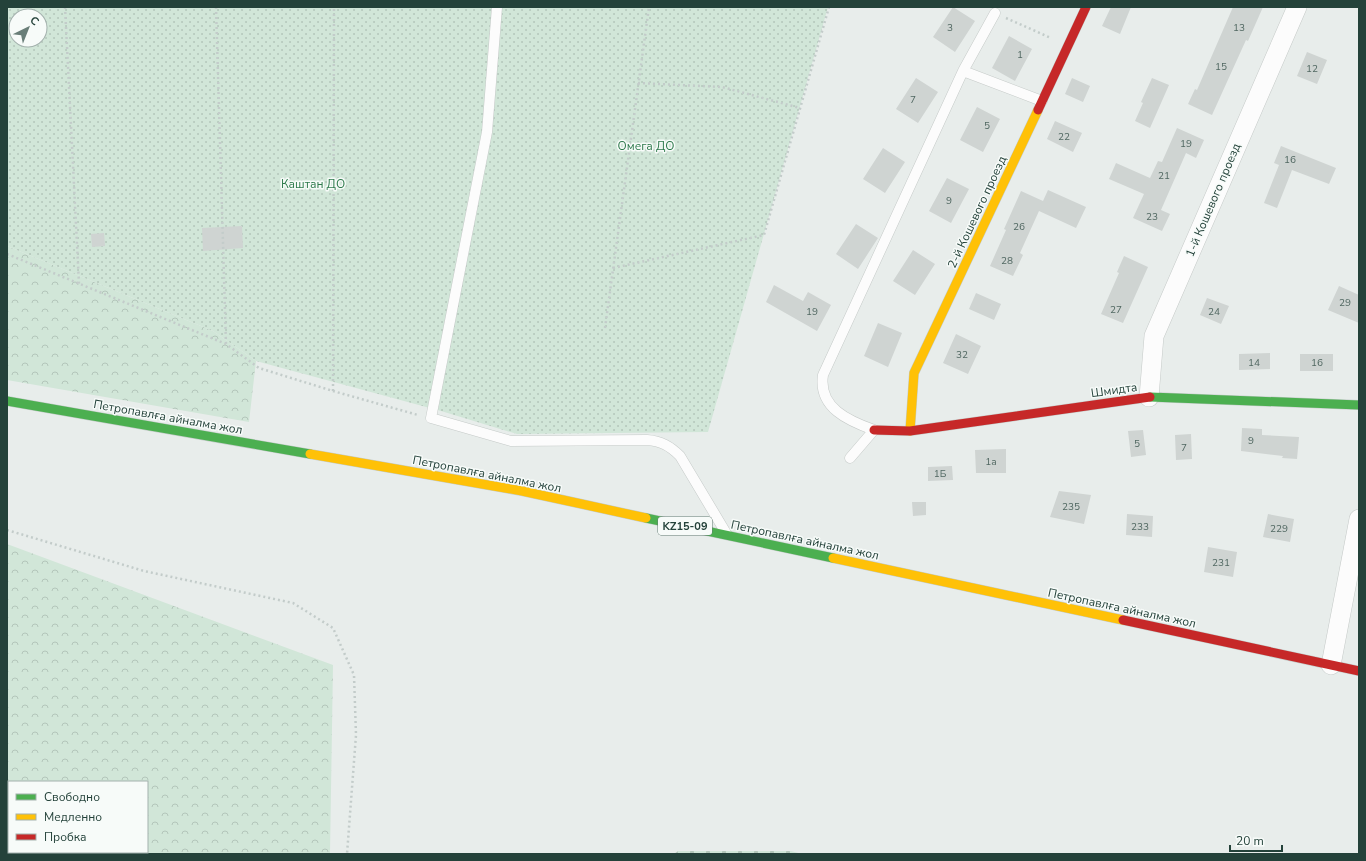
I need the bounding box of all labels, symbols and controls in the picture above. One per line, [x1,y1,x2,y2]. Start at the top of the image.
north arrow [8,8,48,48]
text: С [27,13,43,29]
house number: 3 [947,21,953,35]
house number: 13 [1233,21,1245,35]
house number: 1 [1017,48,1023,62]
house number: 15 [1215,60,1227,74]
house number: 12 [1306,62,1318,76]
house number: 7 [910,93,916,107]
house number: 5 [984,119,990,133]
house number: 22 [1058,130,1070,144]
house number: 19 [1180,137,1192,151]
park label: Омега ДО [618,138,674,154]
street label: 1-й Кошевого проезд [1182,141,1244,259]
street label: 2-й Кошевого проезд [944,153,1010,271]
house number: 16 [1284,153,1296,167]
house number: 21 [1158,169,1170,183]
park label: Каштан ДО [281,176,345,192]
house number: 9 [946,194,952,208]
house number: 23 [1146,210,1158,224]
house number: 26 [1013,220,1025,234]
house number: 28 [1001,254,1013,268]
house number: 29 [1339,296,1351,310]
house number: 27 [1110,303,1122,317]
house number: 19 [806,305,818,319]
house number: 24 [1208,305,1220,319]
house number: 32 [956,348,968,362]
house number: 14 [1248,356,1260,370]
house number: 16 [1311,356,1323,370]
street label: Шмидта [1090,379,1138,401]
street label: Петропавлға айналма жол [92,396,244,438]
house number: 9 [1248,434,1254,448]
house number: 5 [1134,437,1140,451]
house number: 7 [1181,441,1187,455]
street label: Петропавлға айналма жол [411,452,563,496]
house number: 1а [985,455,997,469]
house number: 1Б [934,467,947,481]
house number: 235 [1062,500,1080,514]
street label: Петропавлға айналма жол [729,516,881,564]
road number: KZ15-09 [658,517,712,535]
house number: 233 [1131,520,1149,534]
house number: 229 [1270,522,1288,536]
house number: 231 [1212,556,1230,570]
street label: Петропавлға айналма жол [1046,584,1198,632]
legend [8,781,148,853]
text: Свободно [44,789,100,805]
text: Медленно [44,809,102,825]
scale bar [1230,827,1282,853]
text: Пробка [44,829,87,845]
text: 20 m [1236,833,1264,849]

